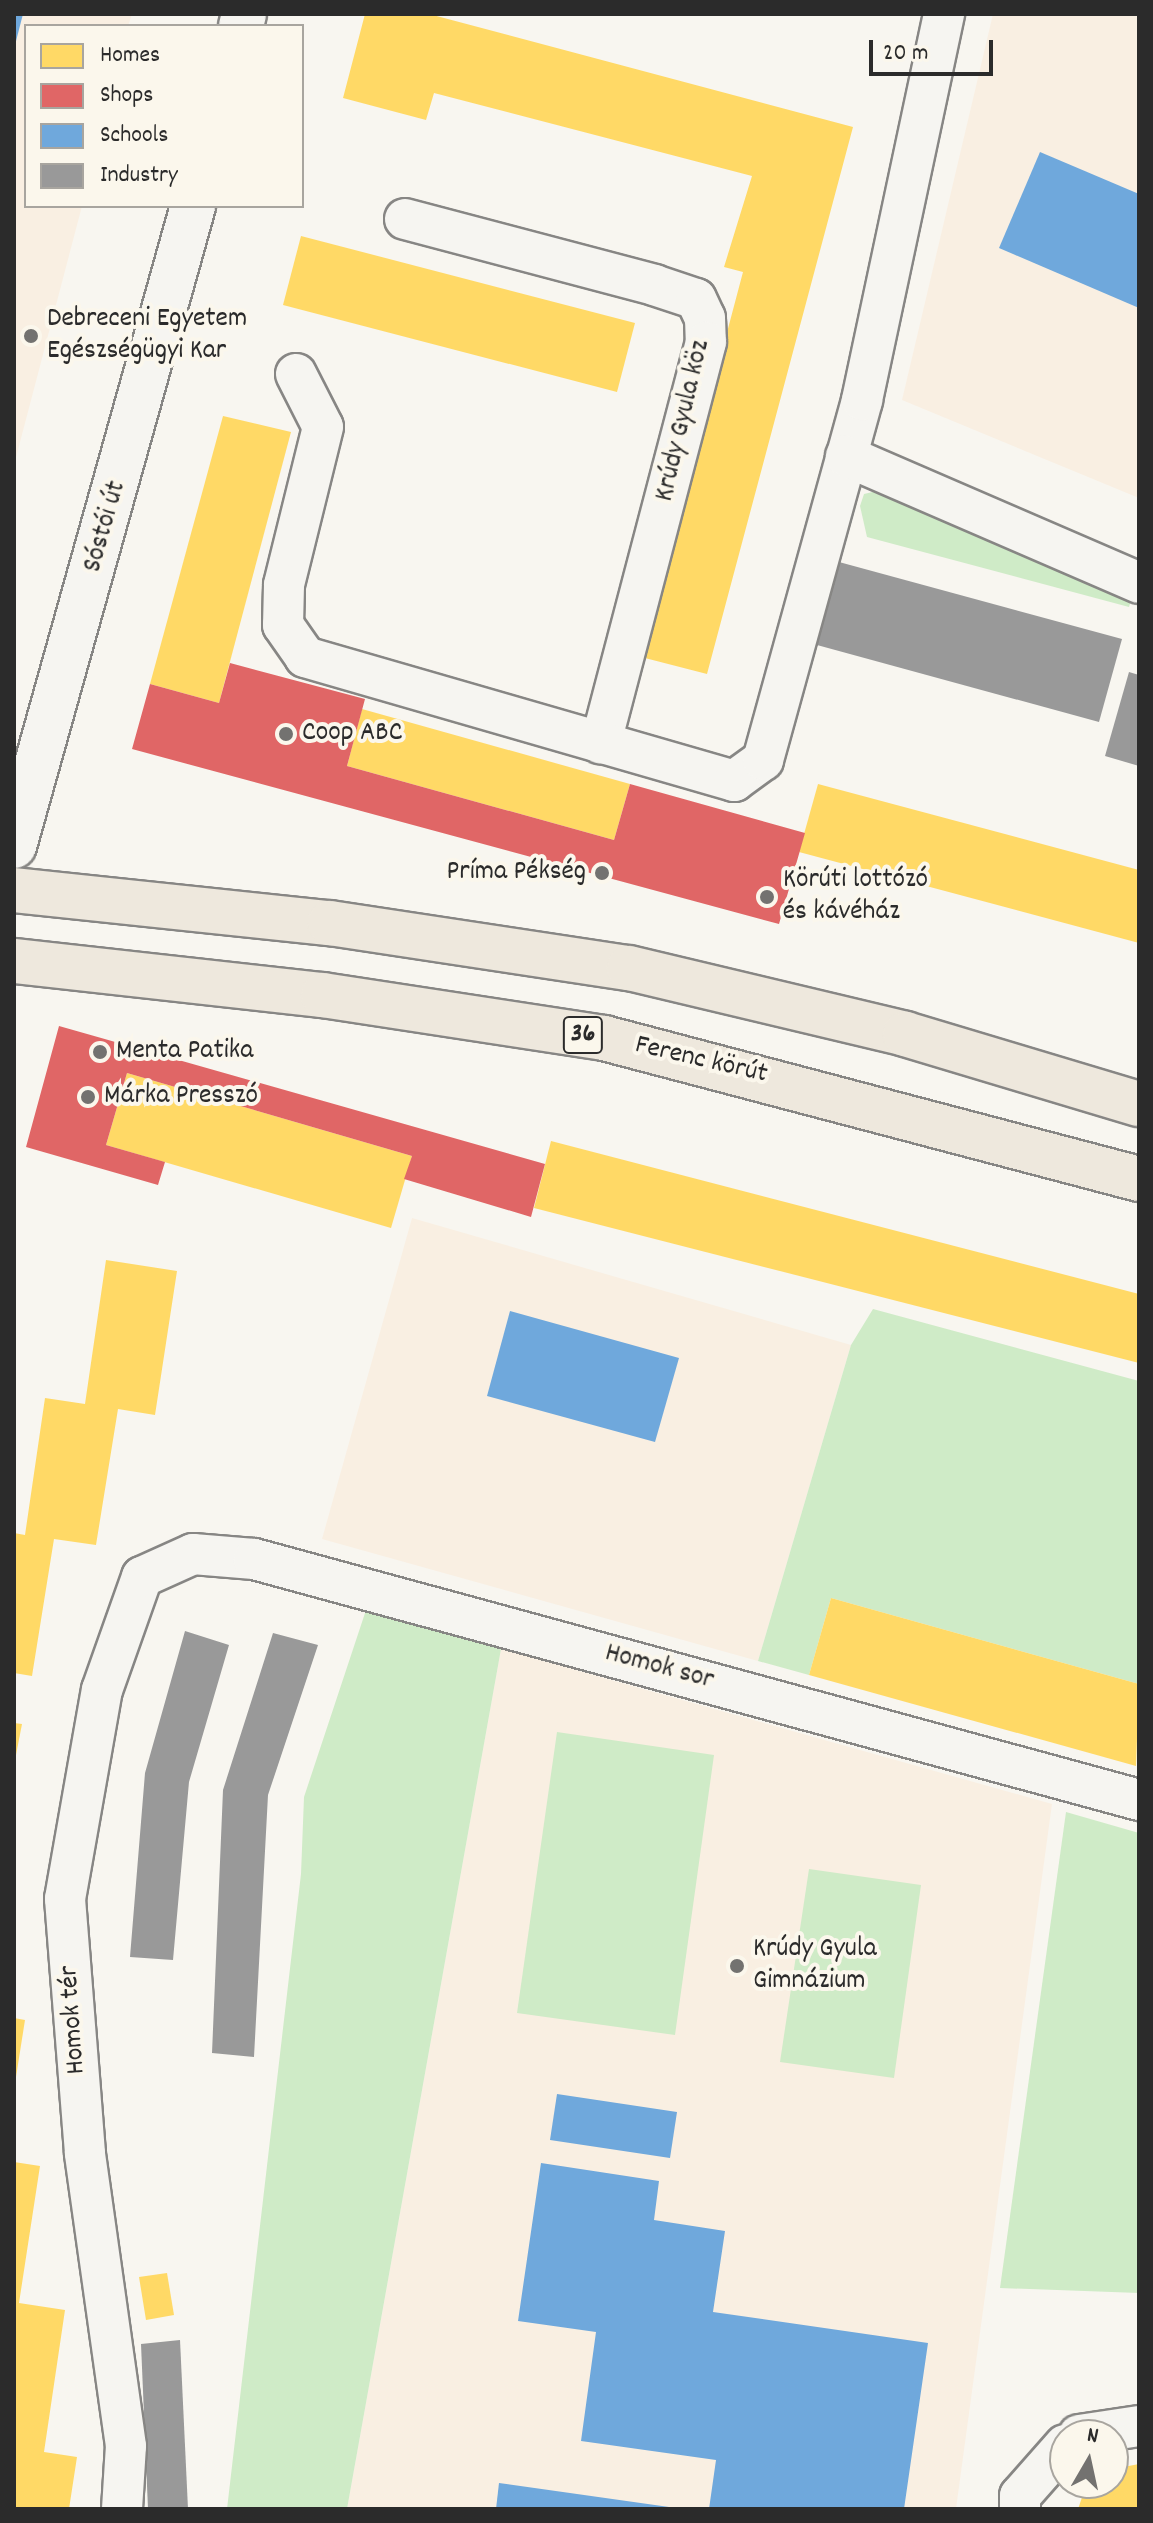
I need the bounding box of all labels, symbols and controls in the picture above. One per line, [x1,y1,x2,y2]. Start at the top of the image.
legend [24,24,304,208]
scale bar [873,24,997,74]
text: 20 m [883,37,929,71]
text: Homes [100,39,160,73]
text: Shops [100,79,153,113]
text: Schools [100,119,168,153]
text: Industry [100,159,178,193]
place label: Debreceni Egyetem Egészségügyi Kar [47,303,247,369]
marker: Debreceni Egyetem Egészségügyi Kar [22,327,40,345]
street label: Krúdy Gyula köz [649,337,719,505]
street label: Sóstói út [77,478,135,576]
place label: Coop ABC [302,717,402,751]
marker: Coop ABC [277,725,295,743]
place label: Príma Pékség [447,856,586,890]
marker: Príma Pékség [593,864,611,882]
place label: Körúti lottózó és kávéház [783,864,928,930]
marker: Körúti lottózó és kávéház [758,888,776,906]
road number: 36 [561,1013,605,1057]
street label: Ferenc körút [632,1029,770,1093]
place label: Menta Patika [116,1035,253,1069]
marker: Menta Patika [91,1043,109,1061]
place label: Márka Presszó [104,1080,258,1114]
marker: Márka Presszó [79,1088,97,1106]
street label: Homok sor [601,1637,717,1699]
place label: Krúdy Gyula Gimnázium [753,1933,877,1999]
marker: Krúdy Gyula Gimnázium [728,1957,746,1975]
street label: Homok tér [53,1964,95,2076]
north arrow [1049,2419,1129,2499]
text: N [1085,2421,1100,2453]

